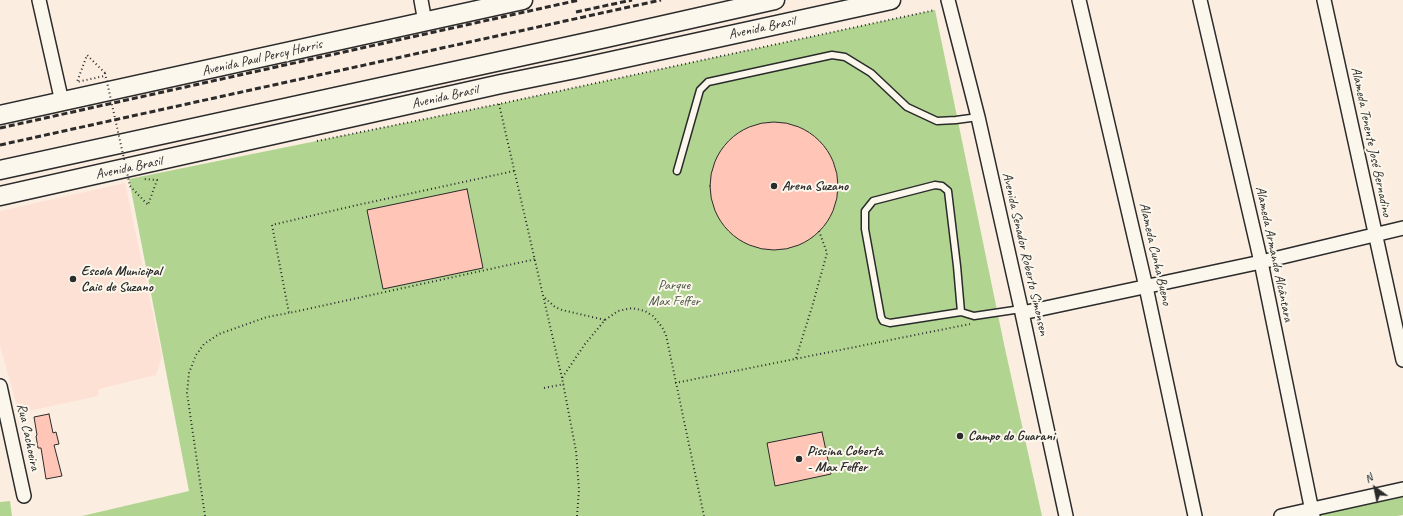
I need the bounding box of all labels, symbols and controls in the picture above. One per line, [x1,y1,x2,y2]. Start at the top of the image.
street label: Avenida Brasil [727,13,797,43]
street label: Avenida Paul Percy Harris [200,36,324,80]
street label: Alameda Tenente José Bernadino [1347,66,1395,218]
street label: Avenida Brasil [410,81,480,113]
street label: Avenida Brasil [94,153,164,183]
street label: Avenida Senador Roberto Simonsen [998,171,1052,337]
place label: Arena Suzano [782,178,848,194]
marker: Arena Suzano [769,181,779,191]
street label: Alameda Armando Alcântara [1251,185,1297,323]
street label: Alameda Cunha Bueno [1135,201,1175,307]
place label: Escola Municipal Caic de Suzano [81,263,161,296]
marker: Escola Municipal Caic de Suzano [68,274,78,284]
park label: Parque Max Feffer [648,277,700,310]
street label: Rua Cachoeira [13,402,43,472]
place label: Campo do Guarani [968,428,1055,444]
marker: Campo do Guarani [955,431,965,441]
place label: Piscina Coberta - Max Feffer [807,443,883,476]
marker: Piscina Coberta - Max Feffer [794,454,804,464]
north arrow [1355,468,1395,508]
text: N [1362,470,1375,486]

